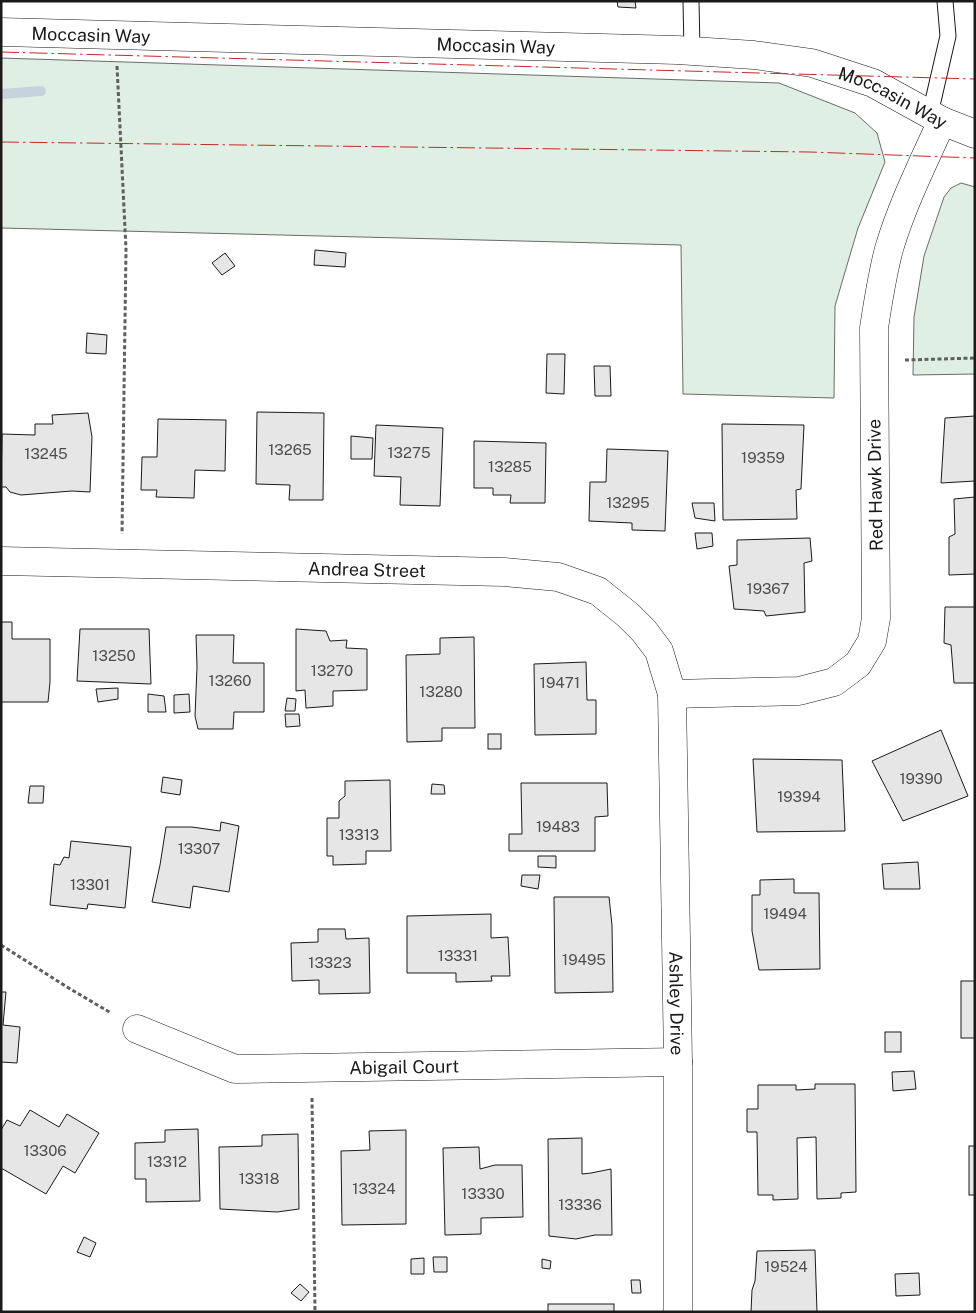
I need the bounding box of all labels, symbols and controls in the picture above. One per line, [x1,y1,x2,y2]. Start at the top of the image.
street label: Moccasin Way [31,22,151,46]
street label: Moccasin Way [436,33,556,57]
street label: Moccasin Way [836,62,951,133]
street label: Red Hawk Drive [863,419,887,551]
house number: 13265 [268,441,312,458]
house number: 13275 [387,444,431,461]
house number: 13245 [24,445,68,462]
house number: 19359 [741,449,785,466]
house number: 13285 [488,458,532,475]
house number: 13295 [606,494,650,511]
street label: Andrea Street [308,557,426,581]
house number: 19367 [747,580,789,597]
house number: 13250 [92,647,136,664]
house number: 13270 [311,662,353,679]
house number: 13260 [209,672,251,689]
house number: 19471 [540,674,580,691]
house number: 13280 [419,683,463,700]
house number: 19390 [899,770,943,787]
house number: 19394 [777,788,821,805]
house number: 19483 [536,818,580,835]
house number: 13313 [339,826,379,843]
house number: 13307 [178,840,220,857]
house number: 13301 [70,876,110,893]
house number: 19494 [763,905,807,922]
house number: 13331 [438,947,478,964]
house number: 19495 [562,951,606,968]
street label: Ashley Drive [666,951,688,1056]
house number: 13323 [308,954,352,971]
street label: Abigail Court [349,1055,459,1078]
house number: 13306 [23,1142,67,1159]
house number: 13312 [147,1153,187,1170]
house number: 13318 [239,1170,279,1187]
house number: 13324 [352,1180,396,1197]
house number: 13330 [461,1185,505,1202]
house number: 13336 [558,1196,602,1213]
house number: 19524 [764,1258,808,1275]

